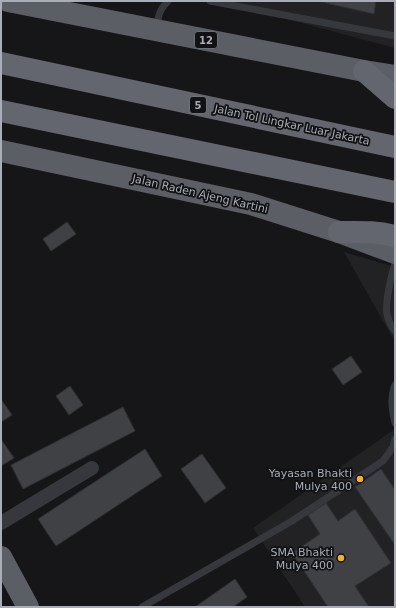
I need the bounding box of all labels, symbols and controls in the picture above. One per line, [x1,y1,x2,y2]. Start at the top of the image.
road number: 12 [195,32,217,48]
road number: 5 [190,97,206,113]
street label: Jalan Tol Lingkar Luar Jakarta [212,102,371,148]
street label: Jalan Raden Ajeng Kartini [130,172,269,216]
place label: Yayasan Bhakti Mulya 400 [268,467,352,493]
marker: Yayasan Bhakti Mulya 400 [355,474,365,484]
place label: SMA Bhakti Mulya 400 [271,546,333,572]
marker: SMA Bhakti Mulya 400 [336,553,346,563]

